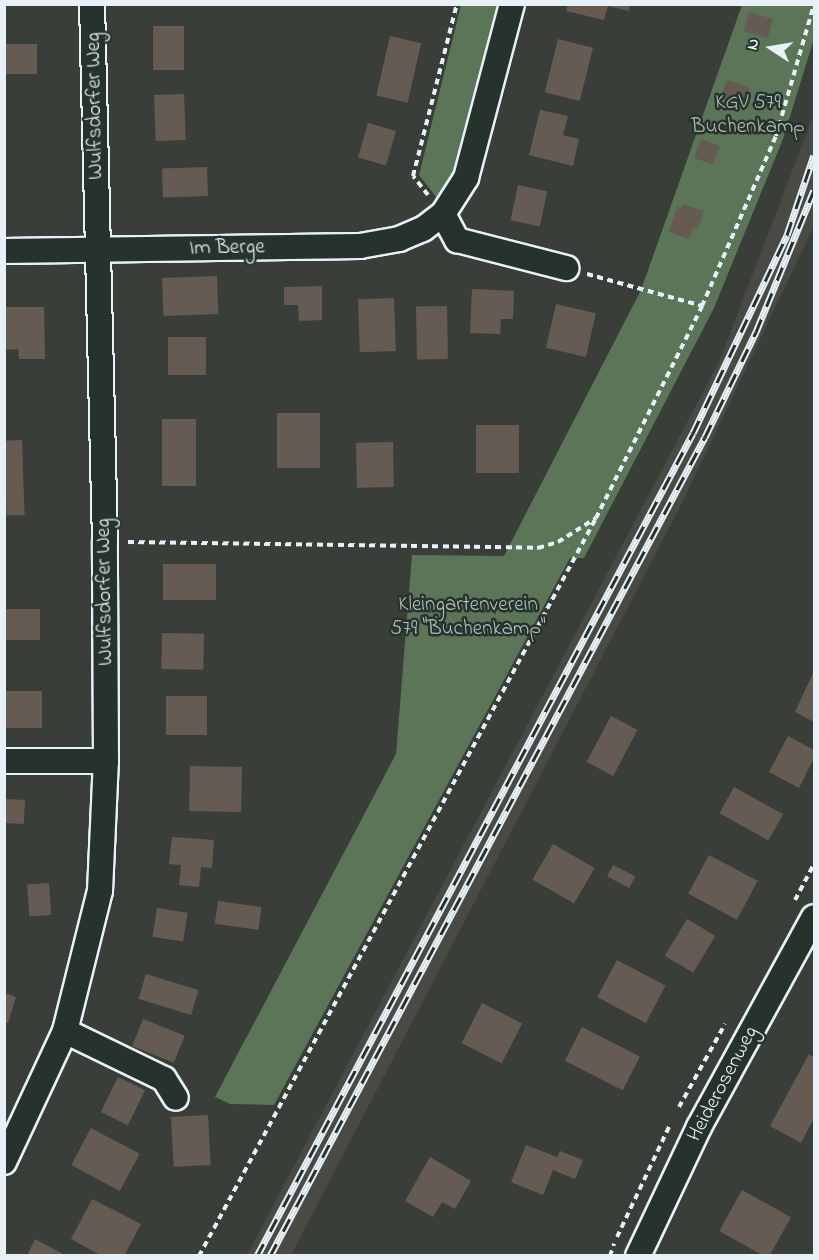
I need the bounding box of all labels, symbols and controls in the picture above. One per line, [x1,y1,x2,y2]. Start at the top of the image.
north arrow [741,18,801,78]
street label: Wulfsdorfer Weg [81,32,109,180]
text: N [741,36,766,52]
park label: KGV 579 Buchenkamp [691,90,805,140]
street label: Im Berge [189,235,265,261]
street label: Wulfsdorfer Weg [91,518,119,666]
park label: Kleingartenverein 579 "Buchenkamp" [390,592,546,642]
street label: Heiderosenweg [682,1022,764,1146]

